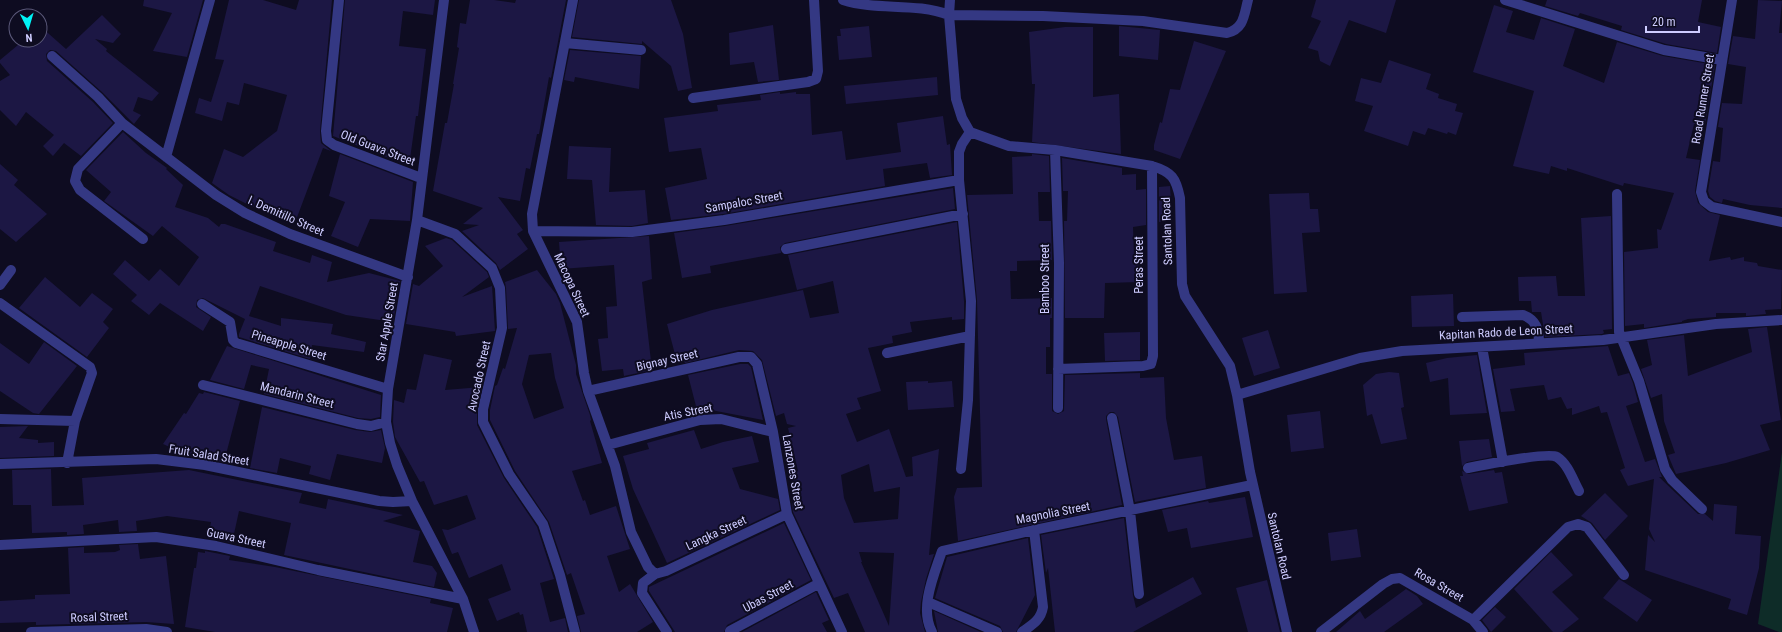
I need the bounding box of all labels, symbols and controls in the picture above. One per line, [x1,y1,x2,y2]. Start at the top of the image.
north arrow [8,8,48,48]
scale bar [1646,8,1699,34]
text: 20 m [1652,15,1676,29]
text: N [25,31,33,44]
street label: Road Runner Street [1689,53,1717,145]
street label: Old Guava Street [339,127,418,169]
street label: Sampaloc Street [704,188,784,216]
street label: I. Demitillo Street [246,193,327,239]
street label: Santolan Road [1159,197,1175,265]
street label: Peras Street [1132,236,1146,294]
street label: Bamboo Street [1038,243,1052,314]
street label: Macopa Street [551,251,593,320]
street label: Star Apple Street [373,281,401,363]
street label: Kapitan Rado de Leon Street [1439,321,1574,342]
street label: Pineapple Street [250,327,329,363]
street label: Avocado Street [465,339,493,413]
street label: Bignay Street [635,346,699,374]
street label: Mandarin Street [259,379,336,411]
street label: Atis Street [662,400,714,424]
street label: Lanzones Street [779,433,807,511]
street label: Fruit Salad Street [168,442,251,468]
street label: Magnolia Street [1015,499,1091,527]
street label: Santolan Road [1264,511,1294,581]
street label: Langka Street [683,513,749,553]
street label: Guava Street [205,525,267,551]
street label: Rosa Street [1412,565,1466,605]
street label: Ubas Street [741,577,796,615]
street label: Rosal Street [70,609,128,625]

